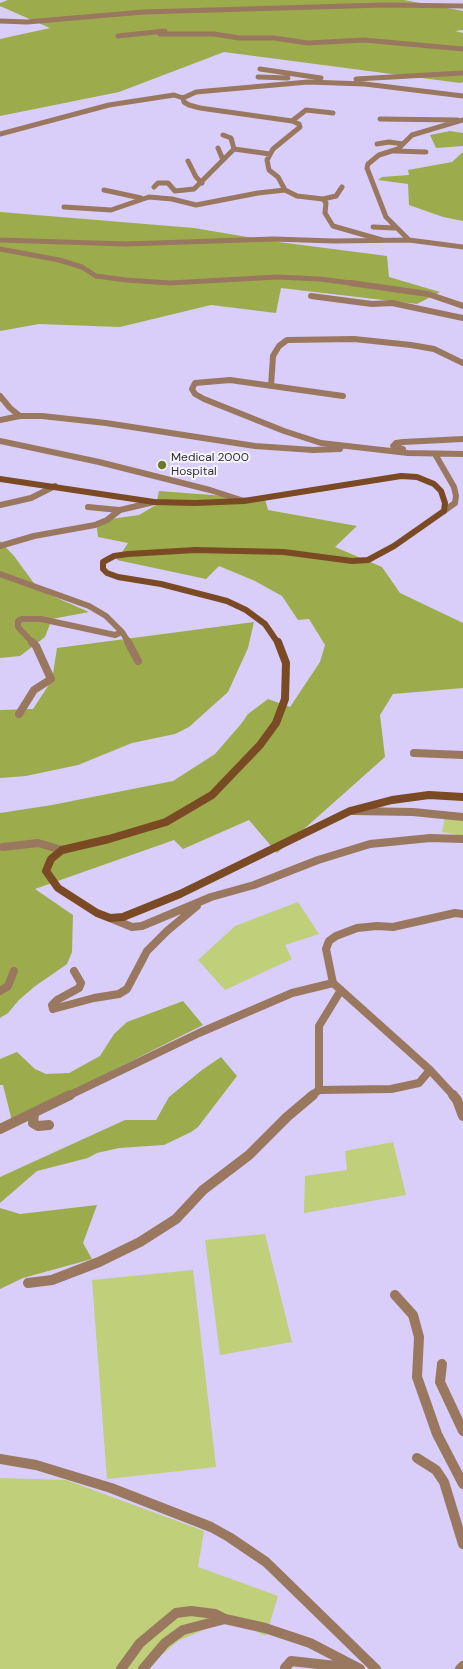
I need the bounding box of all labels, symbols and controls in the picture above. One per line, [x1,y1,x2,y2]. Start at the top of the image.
place label: Medical 2000 Hospital [171,451,249,479]
marker: Medical 2000 Hospital [156,459,168,471]

